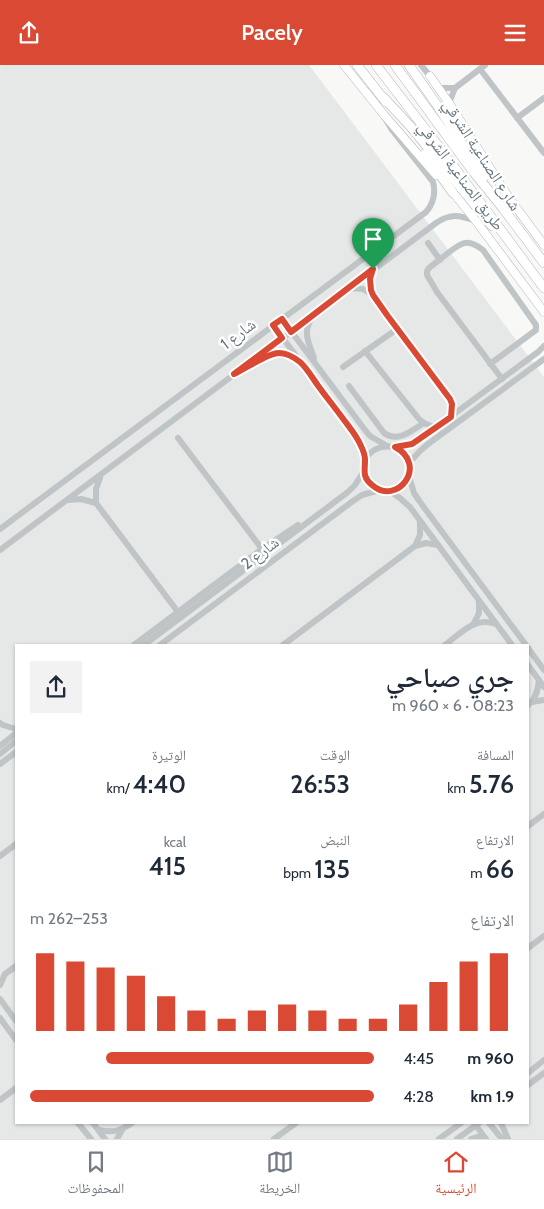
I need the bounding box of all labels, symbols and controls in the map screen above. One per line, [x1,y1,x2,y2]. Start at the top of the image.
icon: share [15,19,43,47]
text: Pacely [241,19,303,46]
icon: menu [501,19,529,47]
street label: شارع الصناعية الشرقي [436,96,525,216]
street label: طريق الصناعية الشرقي [411,118,508,236]
pin [352,218,394,269]
icon: arrive [359,225,387,253]
street label: شارع 1 [217,315,260,354]
street label: شارع 2 [237,533,283,574]
text: جري صباحي [385,660,514,694]
button: share [30,661,82,713]
text: 08:23 · 6 × 960 m [392,696,514,715]
text: الوتيرة [152,746,186,764]
text: الوقت [320,746,350,764]
text: المسافة [477,746,514,764]
text: 4:40 [133,769,186,799]
text: 26:53 [290,769,350,799]
text: 5.76 [469,769,514,799]
text: /km [106,779,133,797]
text: km [447,779,469,797]
text: النبض [320,831,350,849]
text: الارتفاع [476,831,514,849]
text: kcal [164,833,186,851]
text: 415 [149,851,186,881]
text: 135 [314,854,350,884]
text: 66 [486,854,514,884]
text: bpm [283,864,314,882]
text: m [470,864,486,882]
text: 253–262 m [30,909,108,928]
text: الارتفاع [470,911,514,930]
text: 4:45 [404,1049,434,1068]
text: 960 m [467,1049,514,1068]
text: 4:28 [403,1087,434,1106]
text: 1.9 km [471,1087,514,1106]
tab: المحفوظات [67,1148,124,1202]
tab: الخريطة [259,1148,300,1202]
tab: الرئيسية [435,1148,477,1202]

